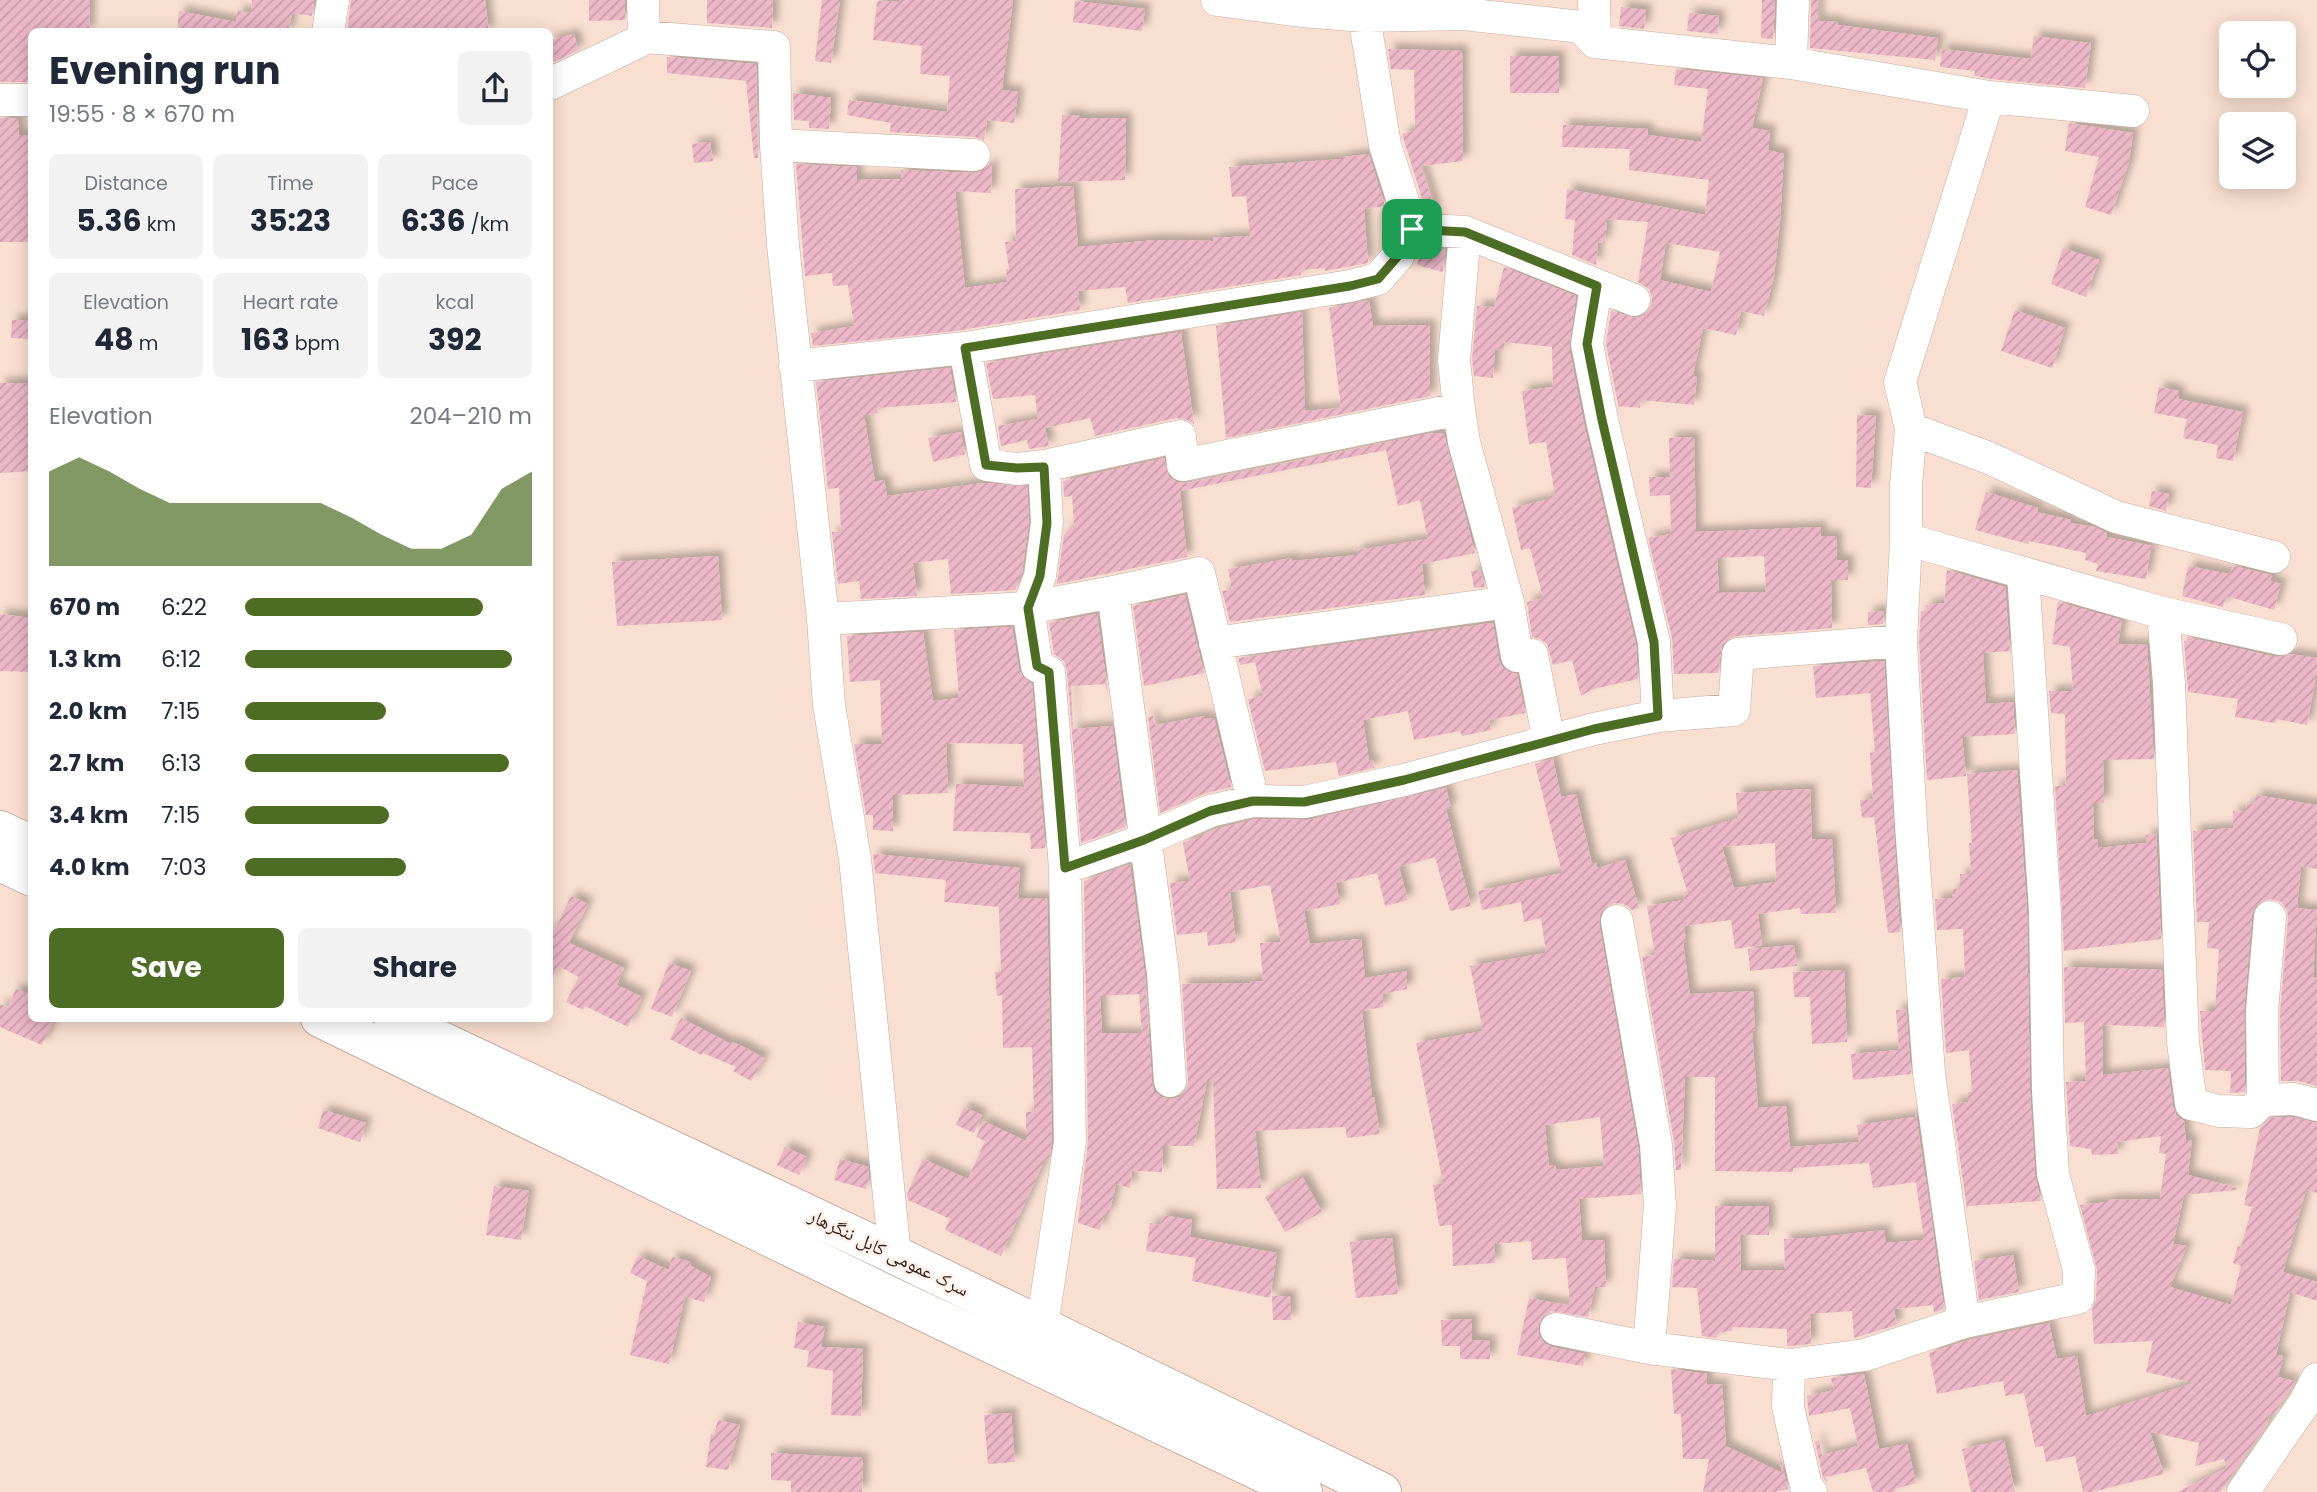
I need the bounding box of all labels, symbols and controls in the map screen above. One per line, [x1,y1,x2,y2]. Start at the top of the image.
map controls [2219,21,2296,189]
button: locate [2219,21,2296,98]
text: Evening run [49,44,281,97]
button: share [458,51,532,125]
text: 19:55 · 8 × 670 m [49,98,235,130]
button: layers [2219,112,2296,189]
text: Distance [85,170,168,197]
text: Time [267,170,314,197]
text: Pace [431,170,478,197]
text: 5.36 [76,199,142,242]
text: 35:23 [250,199,331,242]
text: 6:36 [401,199,466,242]
pin [1382,199,1442,259]
icon: arrive [1393,210,1431,248]
text: km [142,211,176,238]
text: /km [466,211,509,238]
text: Elevation [83,289,169,316]
text: Heart rate [243,289,338,316]
text: kcal [435,289,474,316]
text: 48 [94,318,134,361]
text: 163 [241,318,290,361]
text: 392 [428,318,482,361]
text: m [134,330,158,357]
text: bpm [290,330,340,357]
text: Elevation [49,400,153,432]
text: 204–210 m [409,400,532,432]
text: 670 m [49,591,120,623]
text: 6:22 [161,591,207,623]
text: 1.3 km [49,643,122,675]
text: 6:12 [161,643,201,675]
text: 2.0 km [49,695,127,727]
text: 7:15 [161,695,200,727]
text: 2.7 km [49,747,124,779]
text: 6:13 [161,747,201,779]
text: 3.4 km [49,799,128,831]
text: 7:15 [161,799,200,831]
text: 4.0 km [49,851,130,883]
text: 7:03 [161,851,206,883]
button: Save [49,928,284,1008]
button: Share [298,928,532,1008]
street label: سرک عمومی کابل ننگرهار [803,1201,973,1303]

